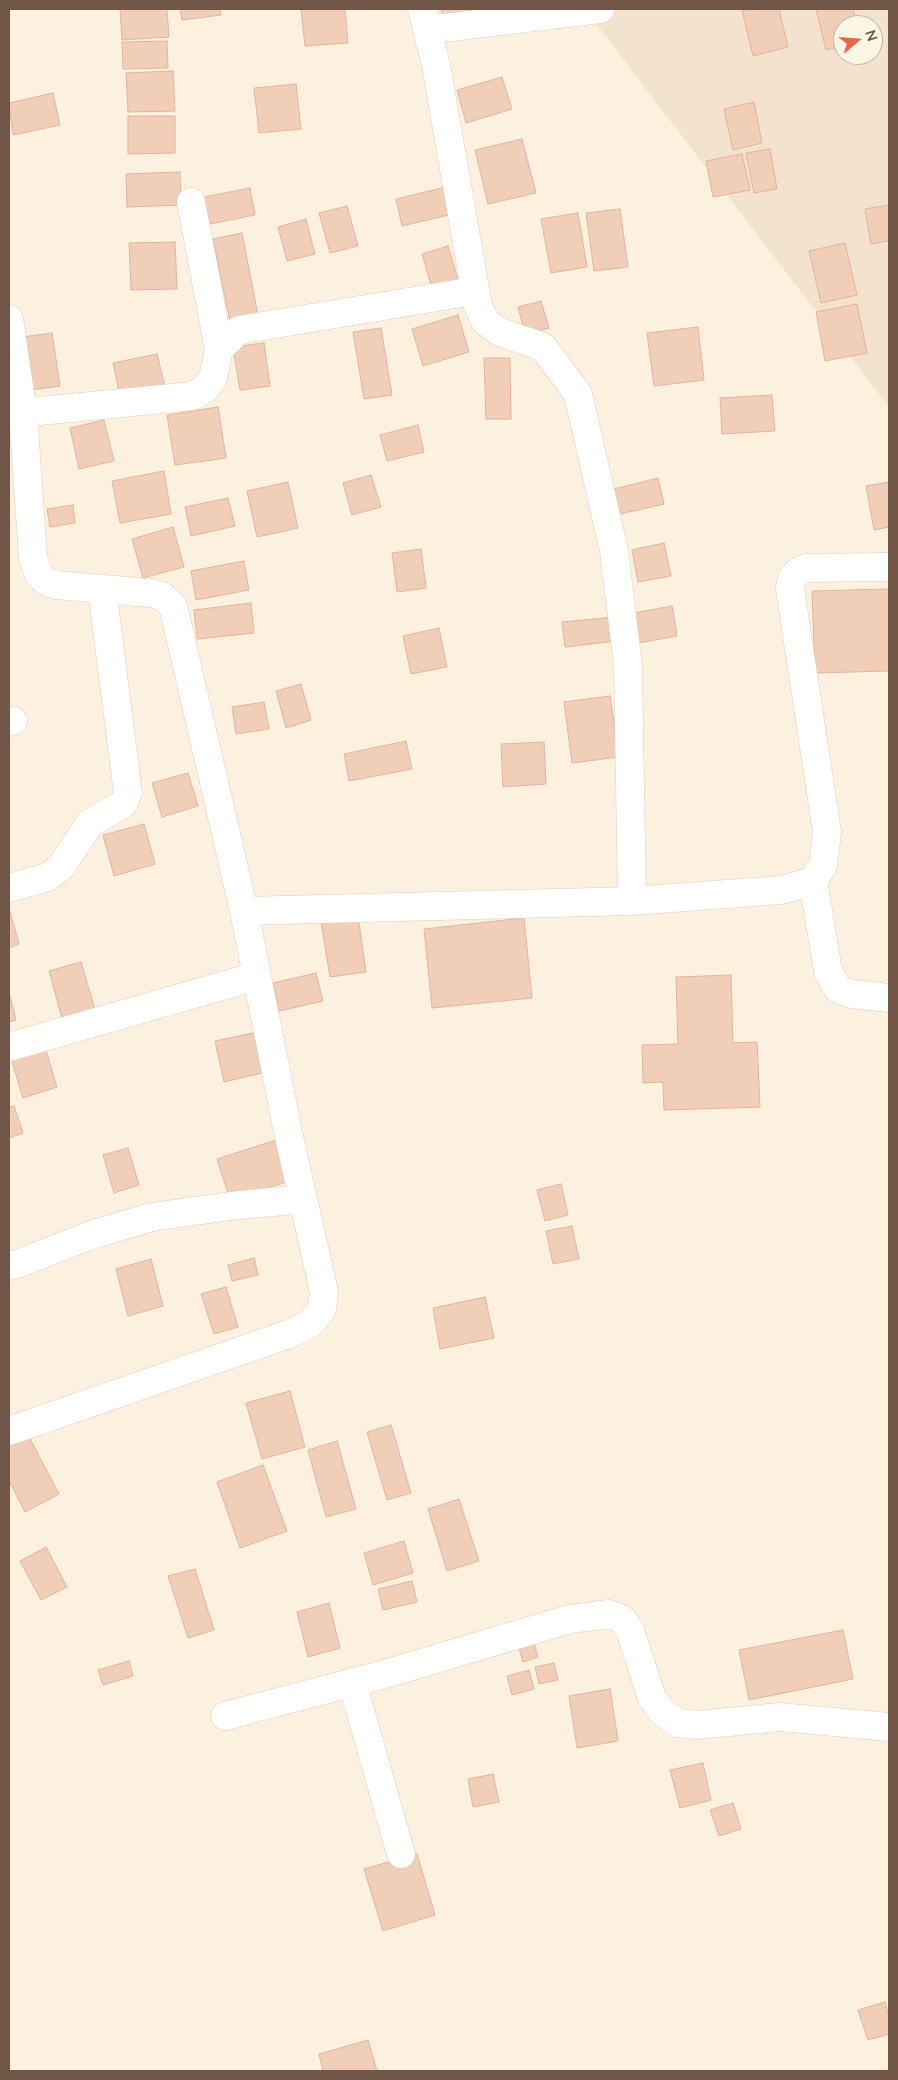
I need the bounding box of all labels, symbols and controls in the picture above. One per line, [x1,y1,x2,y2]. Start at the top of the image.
north arrow [833,15,883,65]
text: N [862,28,882,43]

